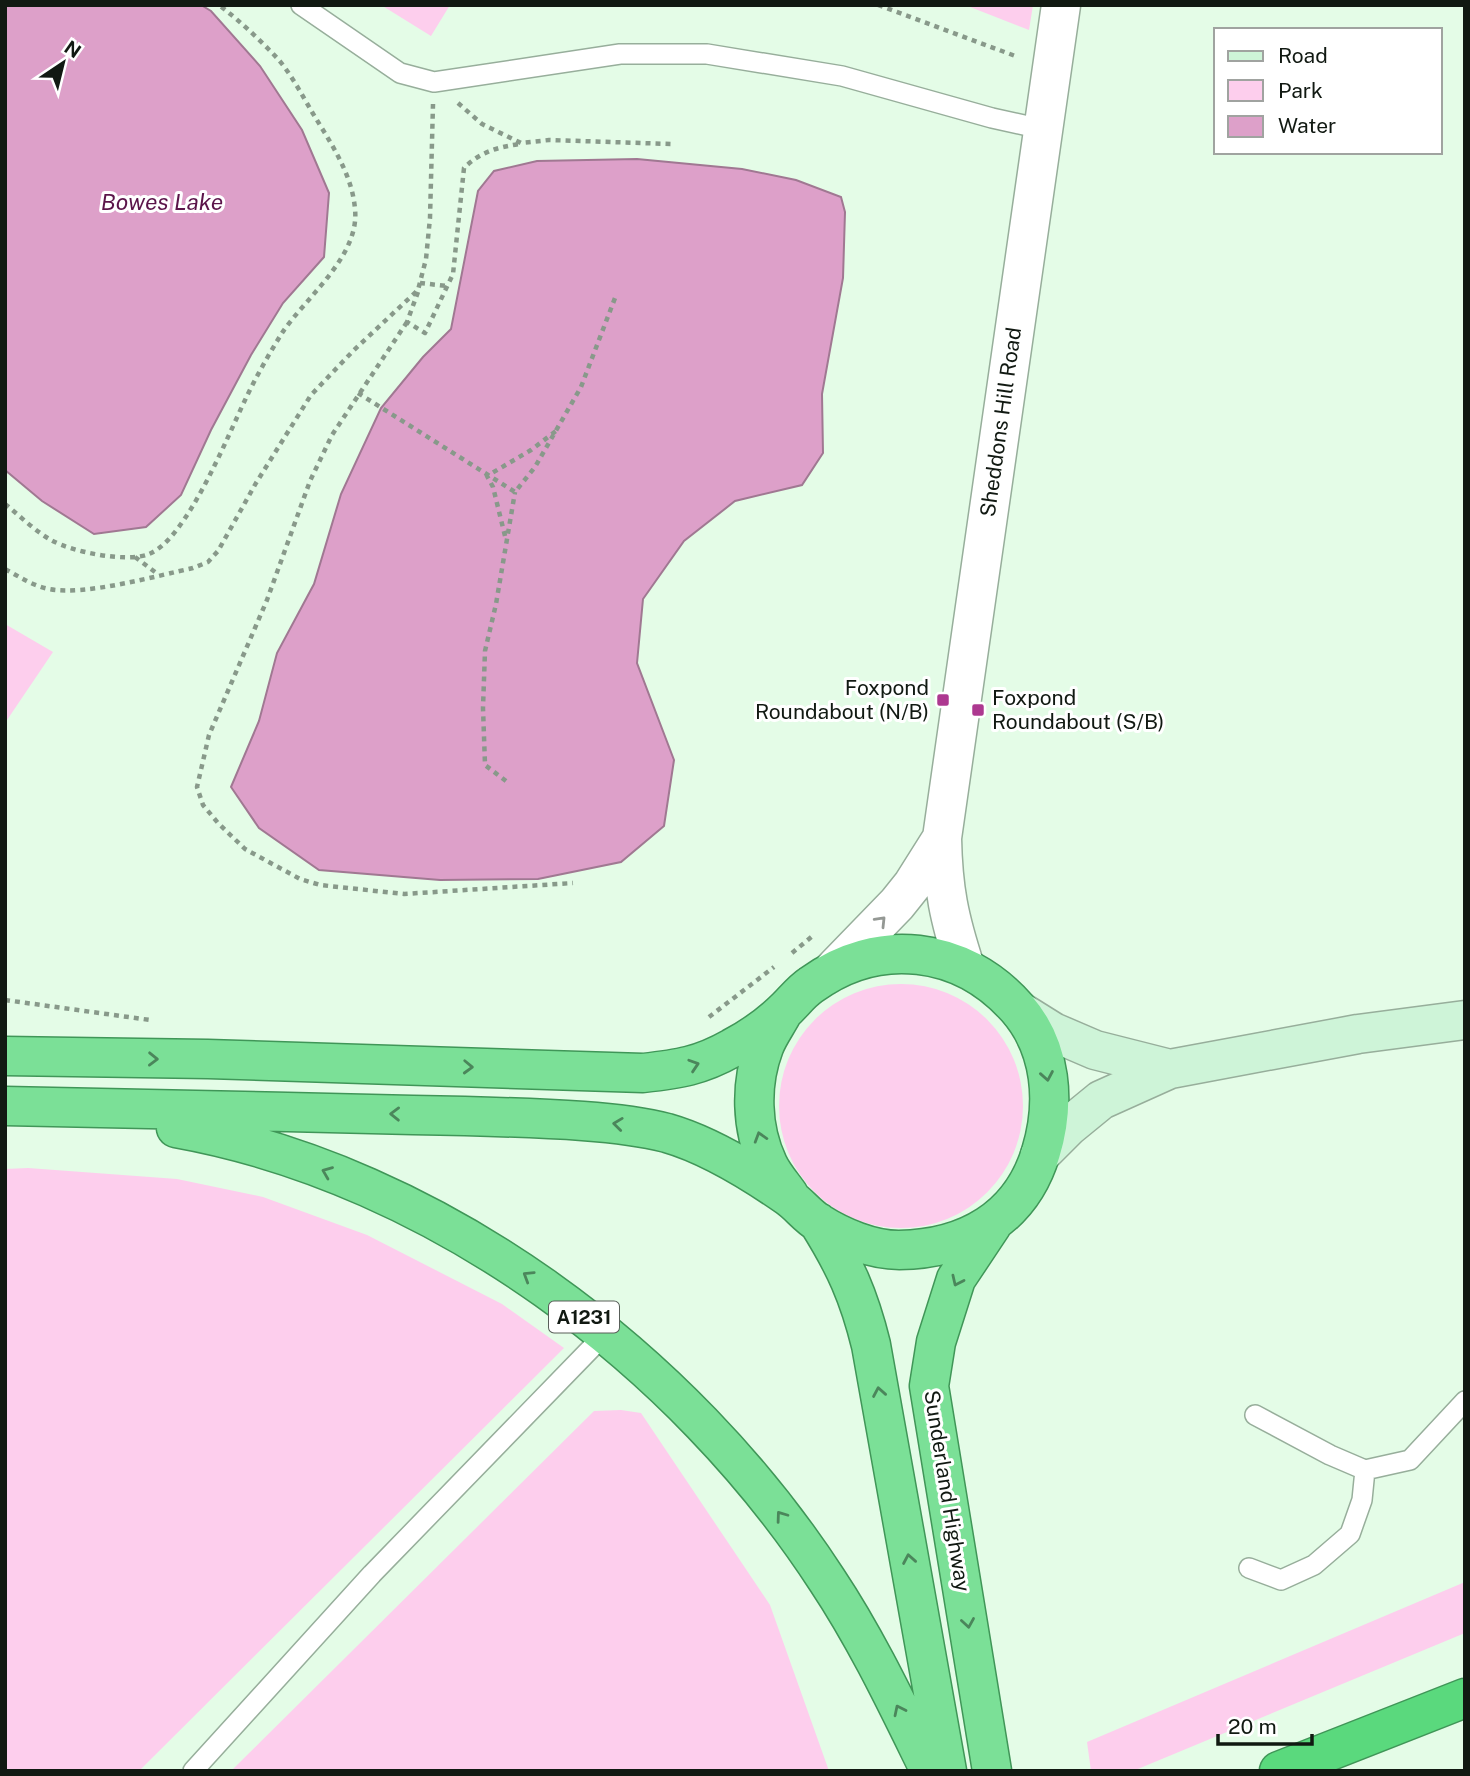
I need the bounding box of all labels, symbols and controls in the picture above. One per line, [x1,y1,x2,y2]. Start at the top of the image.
north arrow [28,28,98,98]
legend [1214,28,1442,154]
text: N [60,36,85,62]
text: Road [1278,43,1328,68]
text: Park [1278,78,1323,103]
text: Water [1278,113,1336,138]
water label: Bowes Lake [101,188,223,215]
street label: Sheddons Hill Road [975,325,1026,518]
place label: Foxpond Roundabout (N/B) [755,675,929,724]
place label: Foxpond Roundabout (S/B) [992,685,1164,734]
marker: Foxpond Roundabout (N/B) [935,692,951,708]
marker: Foxpond Roundabout (S/B) [970,702,986,718]
one-way arrow [872,916,885,929]
one-way arrow [148,1051,159,1066]
one-way arrow [688,1059,700,1073]
one-way arrow [462,1060,473,1075]
one-way arrow [1039,1070,1054,1082]
one-way arrow [389,1107,400,1122]
one-way arrow [612,1117,624,1132]
one-way arrow [753,1131,768,1143]
one-way arrow [321,1166,333,1180]
one-way arrow [523,1272,536,1285]
one-way arrow [951,1274,965,1286]
road number: A1231 [549,1302,619,1332]
one-way arrow [872,1386,887,1398]
street label: Sunderland Highway [919,1388,976,1593]
one-way arrow [777,1511,789,1524]
one-way arrow [902,1553,917,1565]
one-way arrow [960,1617,975,1629]
scale bar [1218,1702,1312,1746]
one-way arrow [894,1705,908,1717]
text: 20 m [1228,1714,1277,1739]

